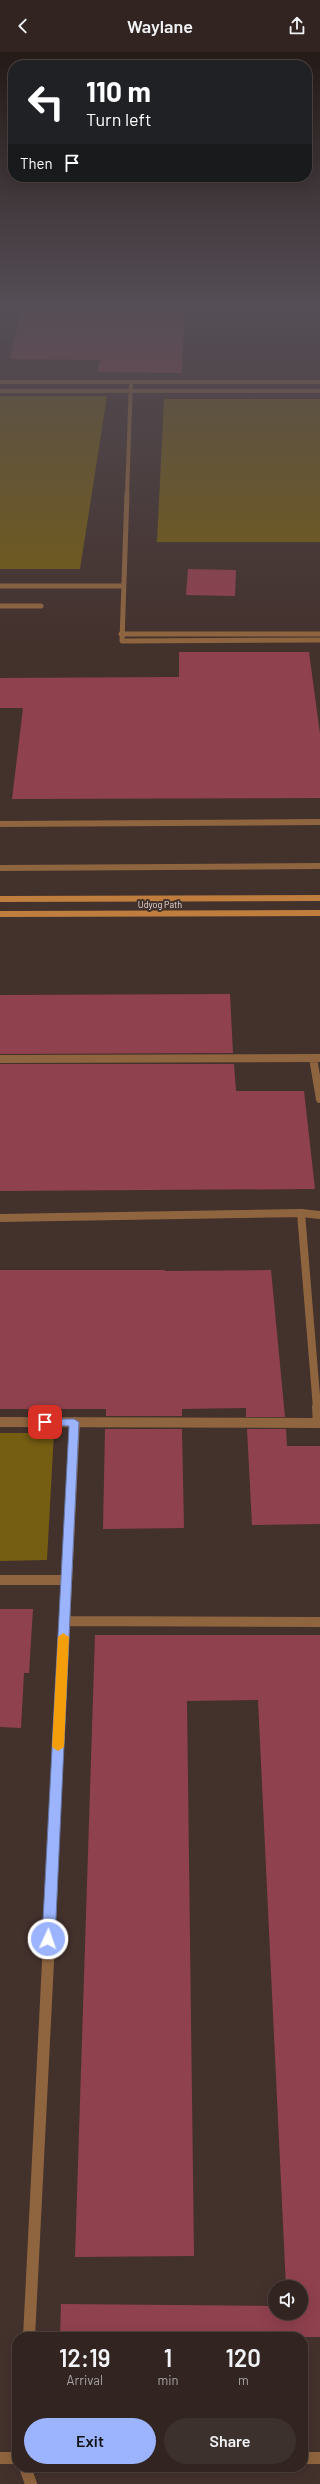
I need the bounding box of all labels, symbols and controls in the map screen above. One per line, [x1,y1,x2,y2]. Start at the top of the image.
icon: back [12,15,34,37]
text: Waylane [127,15,193,37]
icon: share [286,15,308,37]
text: 110 m [86,74,151,108]
icon: left [20,76,72,128]
text: Turn left [86,108,152,130]
icon: arrive [61,152,83,174]
text: Then [20,154,53,172]
street label: Udyog Path [138,899,182,910]
pin [28,1405,62,1439]
icon: arrive [34,1411,56,1433]
position arrow [27,1918,69,1960]
map controls [268,2280,308,2320]
button: sound [268,2280,308,2320]
text: 12:19 [59,2343,110,2372]
text: 1 [164,2343,172,2372]
text: 120 [226,2343,261,2372]
text: Arrival [67,2372,103,2388]
text: min [157,2372,179,2388]
text: m [238,2372,249,2388]
button: Exit [24,2418,156,2464]
button: Share [164,2418,296,2464]

